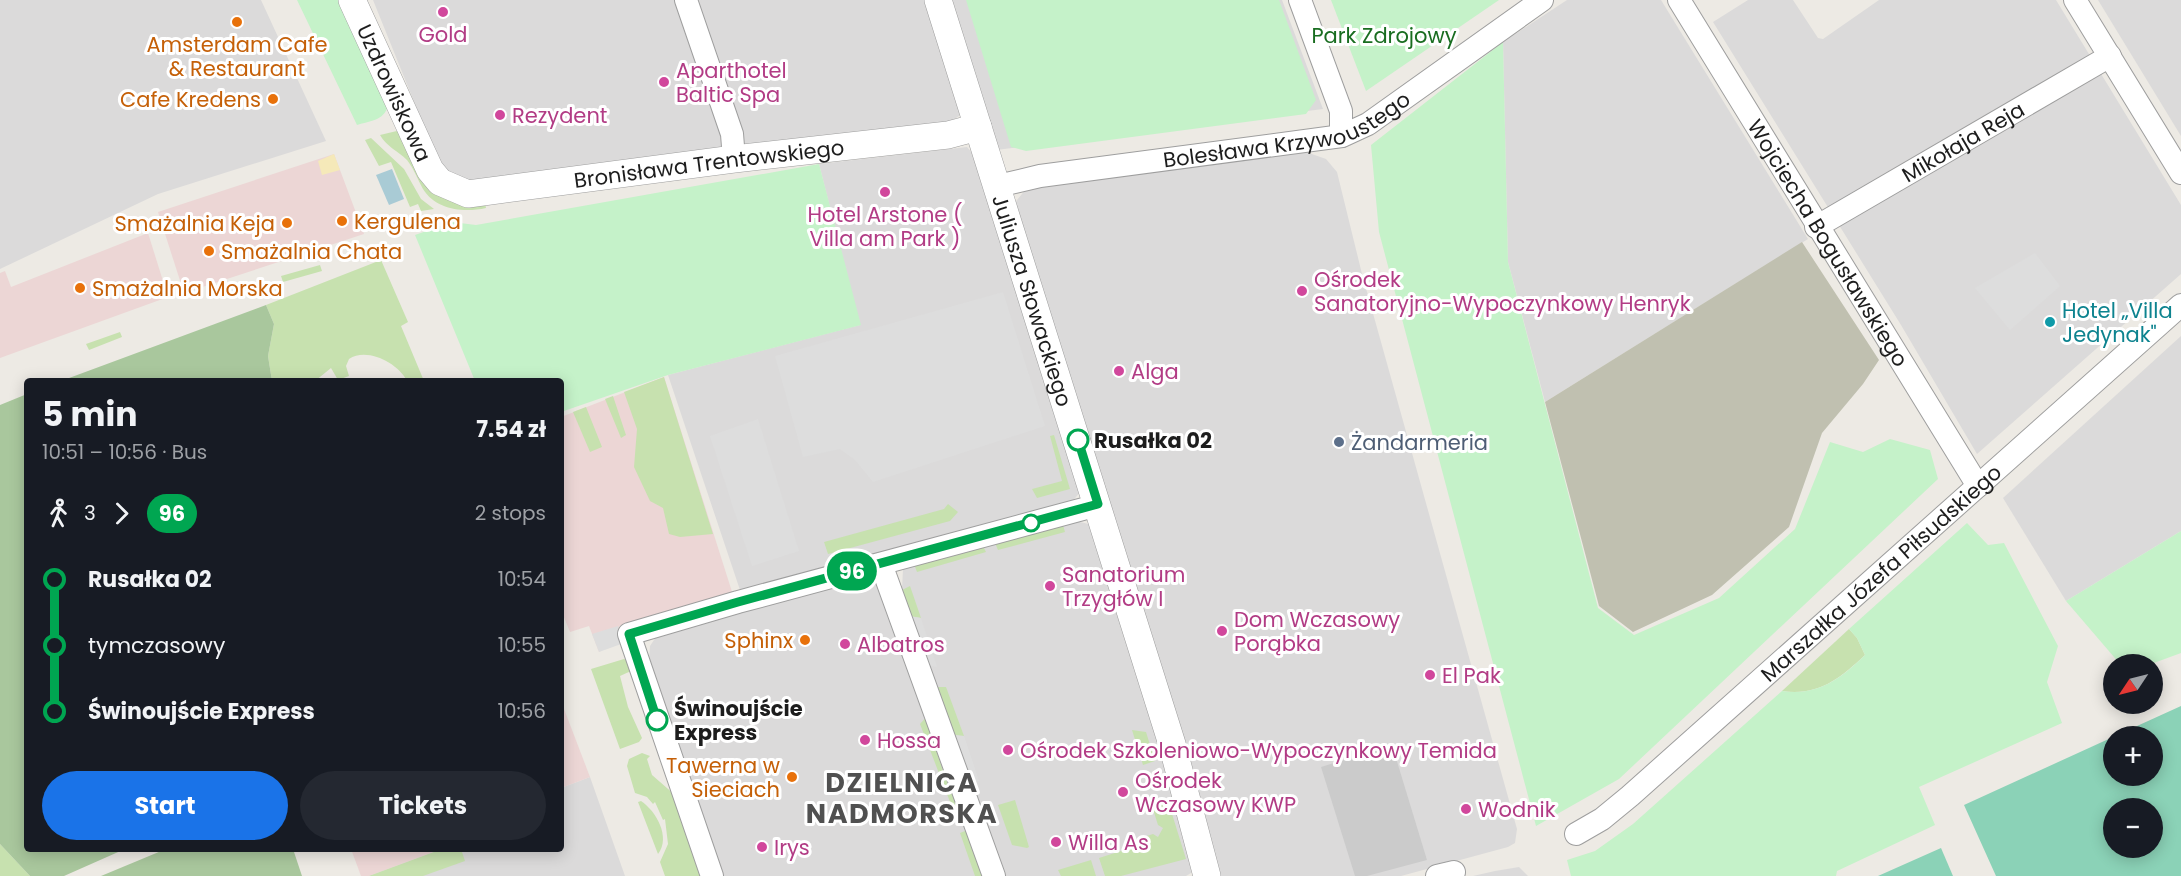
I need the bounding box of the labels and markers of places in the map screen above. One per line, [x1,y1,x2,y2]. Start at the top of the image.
marker: Gold [436,5,450,19]
marker: Amsterdam Cafe & Restaurant [230,15,244,29]
place label: Gold [418,20,468,49]
place label: Amsterdam Cafe & Restaurant [146,30,328,83]
place label: Aparthotel Baltic Spa [676,56,787,109]
marker: Aparthotel Baltic Spa [657,75,671,89]
place label: Cafe Kredens [120,85,261,114]
marker: Cafe Kredens [266,92,280,106]
place label: Rezydent [512,101,607,130]
marker: Rezydent [493,108,507,122]
marker: Hotel Arstone ( Villa am Park ) [878,185,892,199]
place label: Hotel Arstone ( Villa am Park ) [807,200,963,253]
place label: Kergulena [354,207,461,236]
place label: Smażalnia Keja [115,209,275,238]
marker: Kergulena [335,214,349,228]
marker: Smażalnia Keja [280,216,294,230]
place label: Smażalnia Chata [221,237,402,266]
marker: Smażalnia Chata [202,244,216,258]
place label: Ośrodek Sanatoryjno-Wypoczynkowy Henryk [1314,265,1691,318]
place label: Smażalnia Morska [92,274,283,303]
marker: Smażalnia Morska [73,281,87,295]
marker: Ośrodek Sanatoryjno-Wypoczynkowy Henryk [1295,284,1309,298]
place label: Hotel „Villa Jedynak" [2062,296,2173,349]
marker: Hotel „Villa Jedynak" [2043,315,2057,329]
place label: Alga [1131,357,1179,386]
marker: Alga [1112,364,1126,378]
place label: Rusałka 02 [1094,426,1212,455]
place label: Żandarmeria [1351,428,1488,457]
marker: Rusałka 02 [1067,429,1089,451]
marker: Żandarmeria [1332,435,1346,449]
unlabelled marker [1022,514,1040,532]
place label: Sanatorium Trzygłów I [1062,560,1185,613]
marker: Sanatorium Trzygłów I [1043,579,1057,593]
place label: Dom Wczasowy Porąbka [1234,605,1400,658]
marker: Dom Wczasowy Porąbka [1215,624,1229,638]
place label: Sphinx [724,626,793,655]
place label: Albatros [857,630,945,659]
marker: Sphinx [798,633,812,647]
marker: Albatros [838,637,852,651]
place label: El Pak [1442,661,1501,690]
marker: El Pak [1423,668,1437,682]
place label: Świnoujście Express [674,694,803,747]
marker: Świnoujście Express [646,709,668,731]
place label: Hossa [877,726,941,755]
marker: Hossa [858,733,872,747]
place label: Ośrodek Szkoleniowo-Wypoczynkowy Temida [1020,736,1497,765]
marker: Ośrodek Szkoleniowo-Wypoczynkowy Temida [1001,743,1015,757]
place label: Tawerna w Sieciach [666,751,780,804]
place label: Ośrodek Wczasowy KWP [1135,766,1296,819]
marker: Tawerna w Sieciach [785,770,799,784]
marker: Ośrodek Wczasowy KWP [1116,785,1130,799]
place label: Wodnik [1478,795,1556,824]
marker: Wodnik [1459,802,1473,816]
place label: Willa As [1068,828,1149,857]
place label: Irys [774,833,810,862]
marker: Willa As [1049,835,1063,849]
marker: Irys [755,840,769,854]

